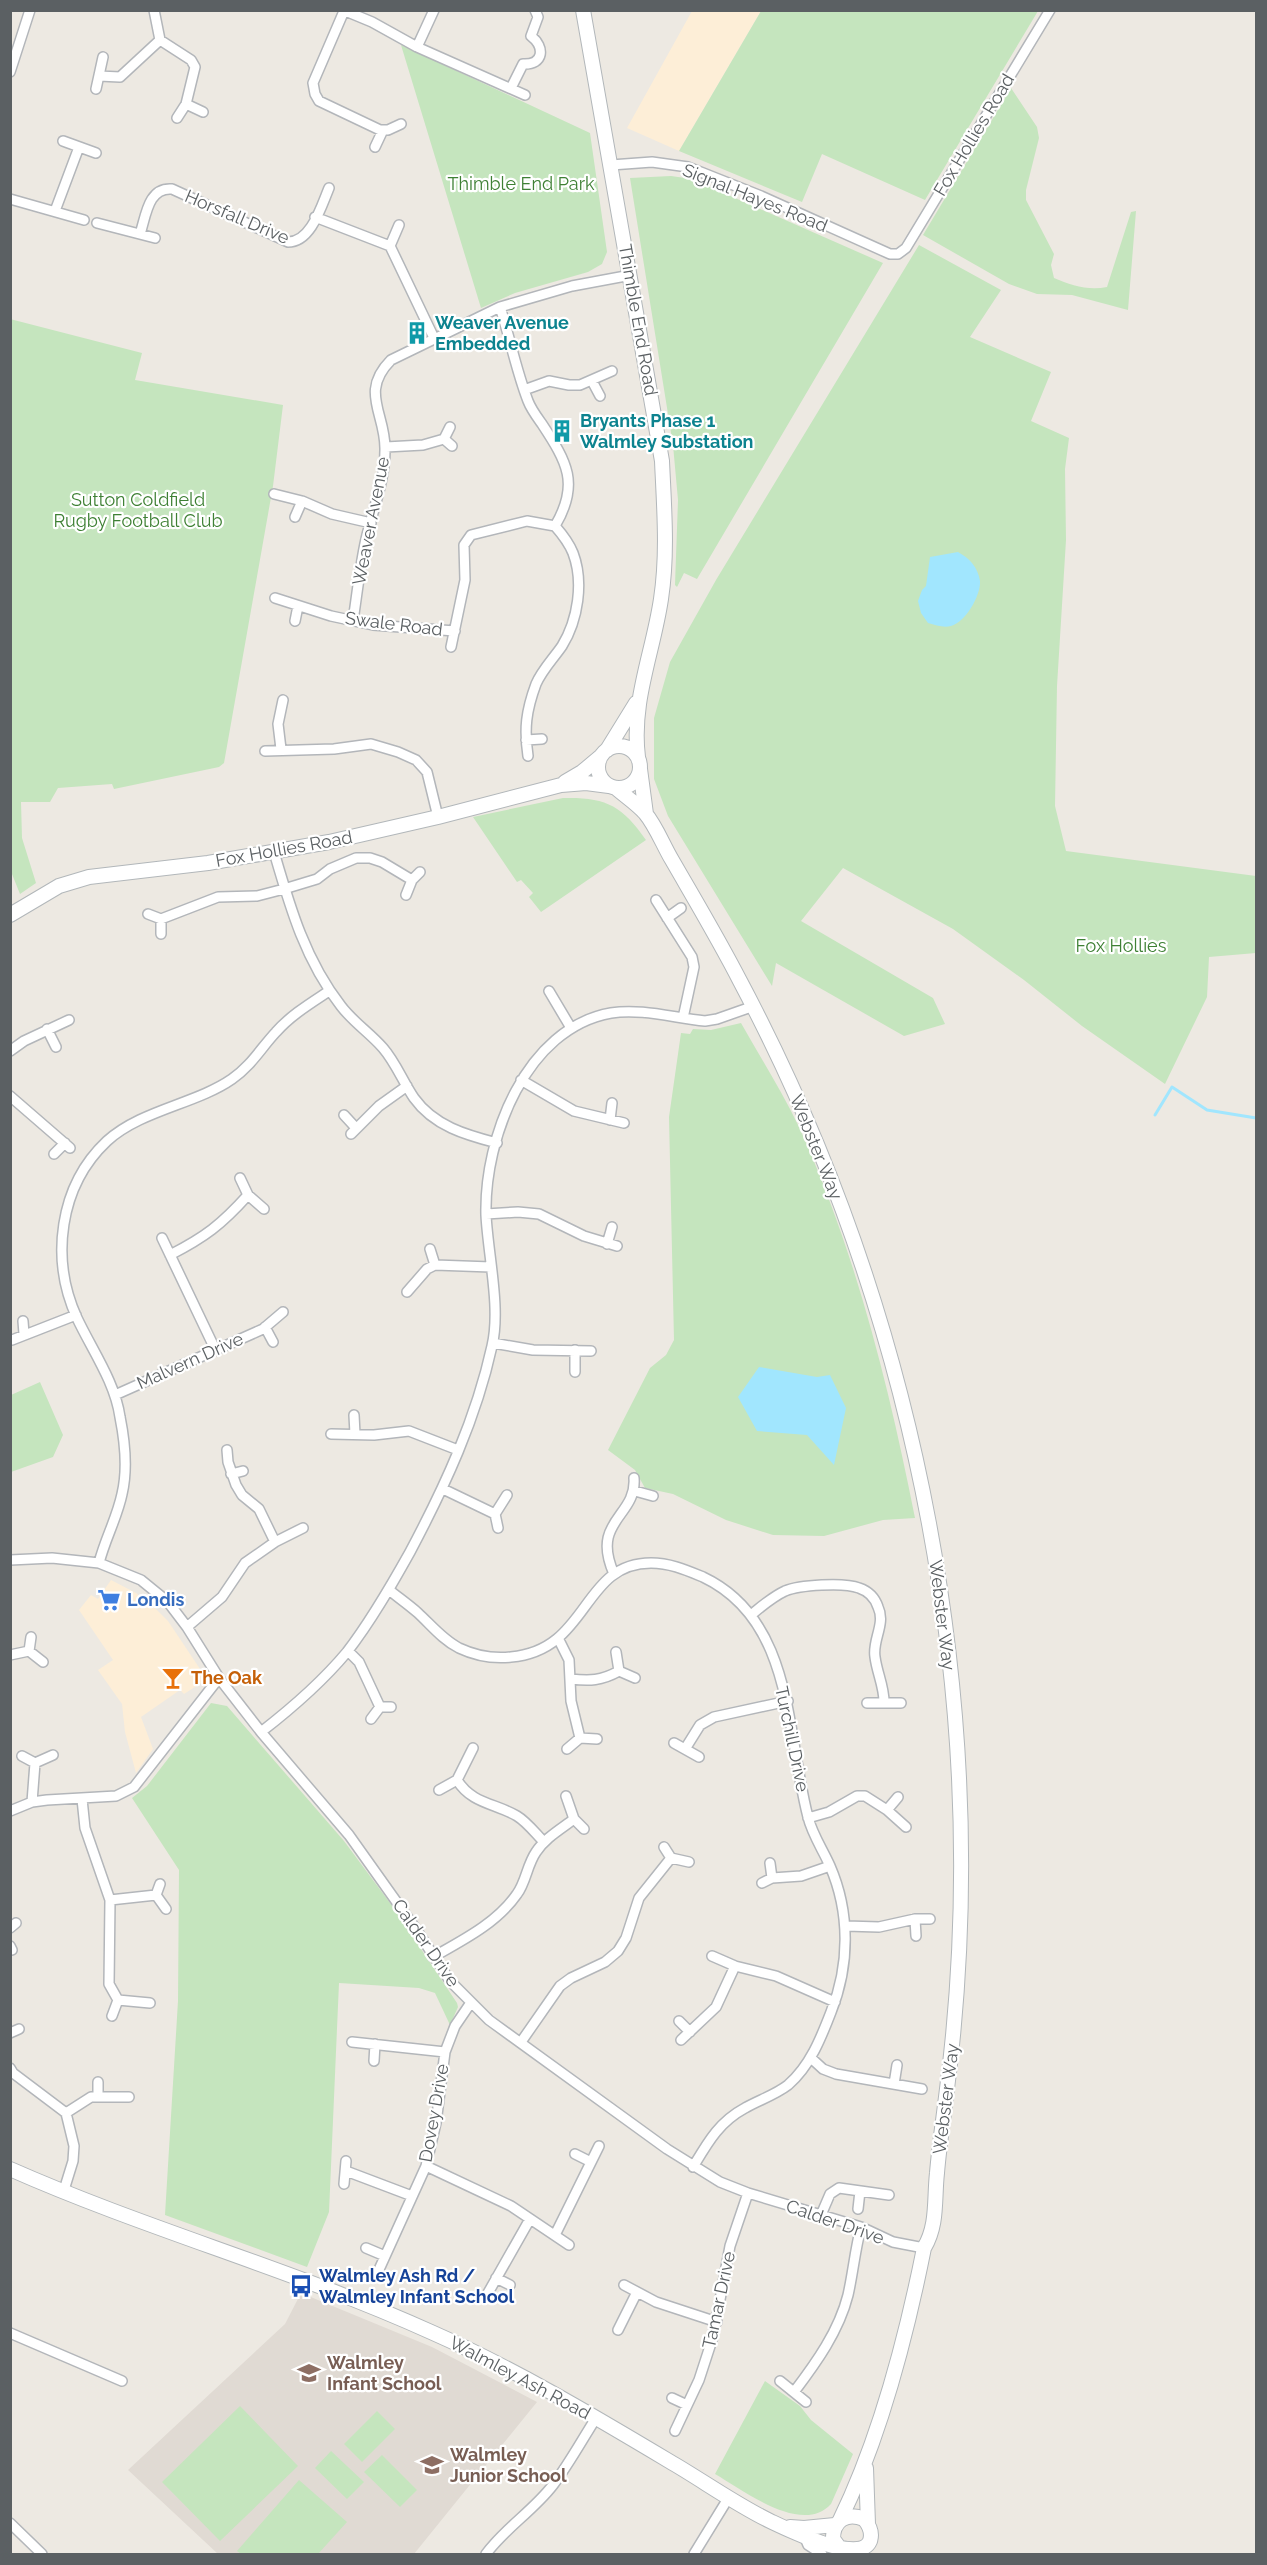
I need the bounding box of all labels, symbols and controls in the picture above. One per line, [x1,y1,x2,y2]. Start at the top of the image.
street label: Fox Hollies Road [929,70,1018,200]
street label: Signal Hayes Road [680,159,831,236]
park label: Thimble End Park [447,173,595,194]
street label: Horsfall Drive [182,185,293,248]
street label: Thimble End Road [615,243,662,397]
place label: Weaver Avenue Embedded [435,312,569,354]
building icon: Weaver Avenue Embedded [404,320,430,346]
place label: Bryants Phase 1 Walmley Substation [580,410,753,452]
building icon: Bryants Phase 1 Walmley Substation [549,418,575,444]
street label: Weaver Avenue [348,454,393,587]
park label: Sutton Coldfield Rugby Football Club [53,489,223,531]
street label: Swale Road [344,607,444,640]
street label: Fox Hollies Road [214,826,354,871]
park label: Fox Hollies [1076,935,1167,956]
street label: Webster Way [786,1091,847,1203]
street label: Malvern Drive [133,1328,247,1393]
street label: Webster Way [925,1558,960,1672]
supermarket icon: Londis [96,1587,122,1613]
place label: Londis [127,1589,184,1610]
bar icon: The Oak [160,1665,186,1691]
place label: The Oak [191,1667,263,1688]
street label: Turchill Drive [771,1684,814,1794]
street label: Calder Drive [388,1895,465,1991]
street label: Webster Way [928,2042,963,2156]
street label: Dovey Drive [415,2062,453,2164]
street label: Calder Drive [783,2195,887,2248]
street label: Tamar Drive [698,2249,739,2350]
place label: Walmley Ash Rd / Walmley Infant School [319,2265,514,2307]
bus stop icon: Walmley Ash Rd / Walmley Infant School [288,2273,314,2299]
street label: Walmley Ash Road [446,2332,594,2424]
place label: Walmley Infant School [327,2352,442,2394]
school or university icon: Walmley Infant School [296,2360,322,2386]
place label: Walmley Junior School [450,2444,567,2486]
school or university icon: Walmley Junior School [419,2452,445,2478]

